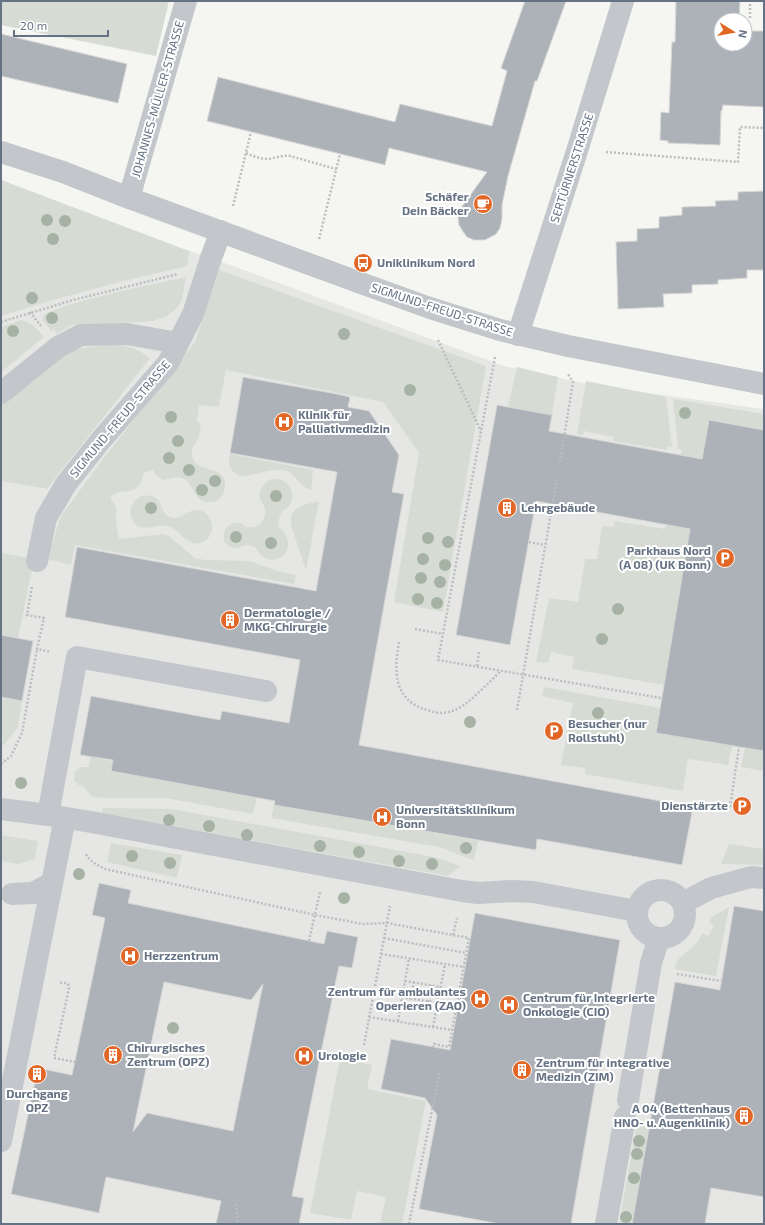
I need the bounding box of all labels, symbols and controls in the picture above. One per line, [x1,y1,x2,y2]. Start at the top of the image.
scale bar [14,12,108,38]
north arrow [713,12,753,52]
text: 20 m [20,18,47,32]
street label: JOHANNES-MÜLLER-STRASSE [128,19,186,179]
text: N [736,29,750,39]
street label: SERTÜRNERSTRASSE [547,111,595,224]
place label: Schäfer Dein Bäcker [402,189,469,217]
cafe icon: Schäfer Dein Bäcker [472,193,494,215]
bus stop icon: Uniklinikum Nord [352,252,374,274]
place label: Uniklinikum Nord [377,255,475,269]
street label: SIGMUND-FREUD-STRASSE [370,279,515,339]
street label: SIGMUND-FREUD-STRASSE [66,357,172,480]
place label: Klinik für Palliativmedizin [298,407,390,435]
hospital icon: Klinik für Palliativmedizin [273,411,295,433]
building icon: Lehrgebäude [496,497,518,519]
place label: Lehrgebäude [521,500,595,514]
place label: Parkhaus Nord (A 08) (UK Bonn) [619,543,711,571]
parking icon: Parkhaus Nord (A 08) (UK Bonn) [714,547,736,569]
place label: Dermatologie / MKG-Chirurgie [244,605,331,633]
building icon: Dermatologie / MKG-Chirurgie [219,609,241,631]
place label: Besucher (nur Rollstuhl) [568,716,647,744]
parking icon: Besucher (nur Rollstuhl) [543,720,565,742]
parking icon: Dienstärzte [731,795,753,817]
place label: Dienstärzte [661,798,728,812]
place label: Universitätsklinikum Bonn [396,802,515,830]
hospital icon: Universitätsklinikum Bonn [371,806,393,828]
hospital icon: Herzzentrum [119,945,141,967]
place label: Herzzentrum [144,948,219,962]
place label: Zentrum für ambulantes Operieren (ZAO) [328,984,466,1012]
hospital icon: Zentrum für ambulantes Operieren (ZAO) [469,988,491,1010]
place label: Centrum für Integrierte Onkologie (CIO) [523,990,655,1018]
hospital icon: Centrum für Integrierte Onkologie (CIO) [498,994,520,1016]
place label: Chirurgisches Zentrum (OPZ) [127,1040,209,1068]
building icon: Chirurgisches Zentrum (OPZ) [102,1044,124,1066]
hospital icon: Urologie [293,1045,315,1067]
place label: Urologie [318,1048,367,1062]
place label: Zentrum für integrative Medizin (ZIM) [536,1055,670,1083]
building icon: Zentrum für integrative Medizin (ZIM) [511,1059,533,1081]
building icon: Durchgang OPZ [26,1063,48,1085]
place label: Durchgang OPZ [6,1086,68,1114]
place label: A 04 (Bettenhaus HNO- u. Augenklinik) [614,1101,730,1129]
building icon: A 04 (Bettenhaus HNO- u. Augenklinik) [733,1105,755,1127]

